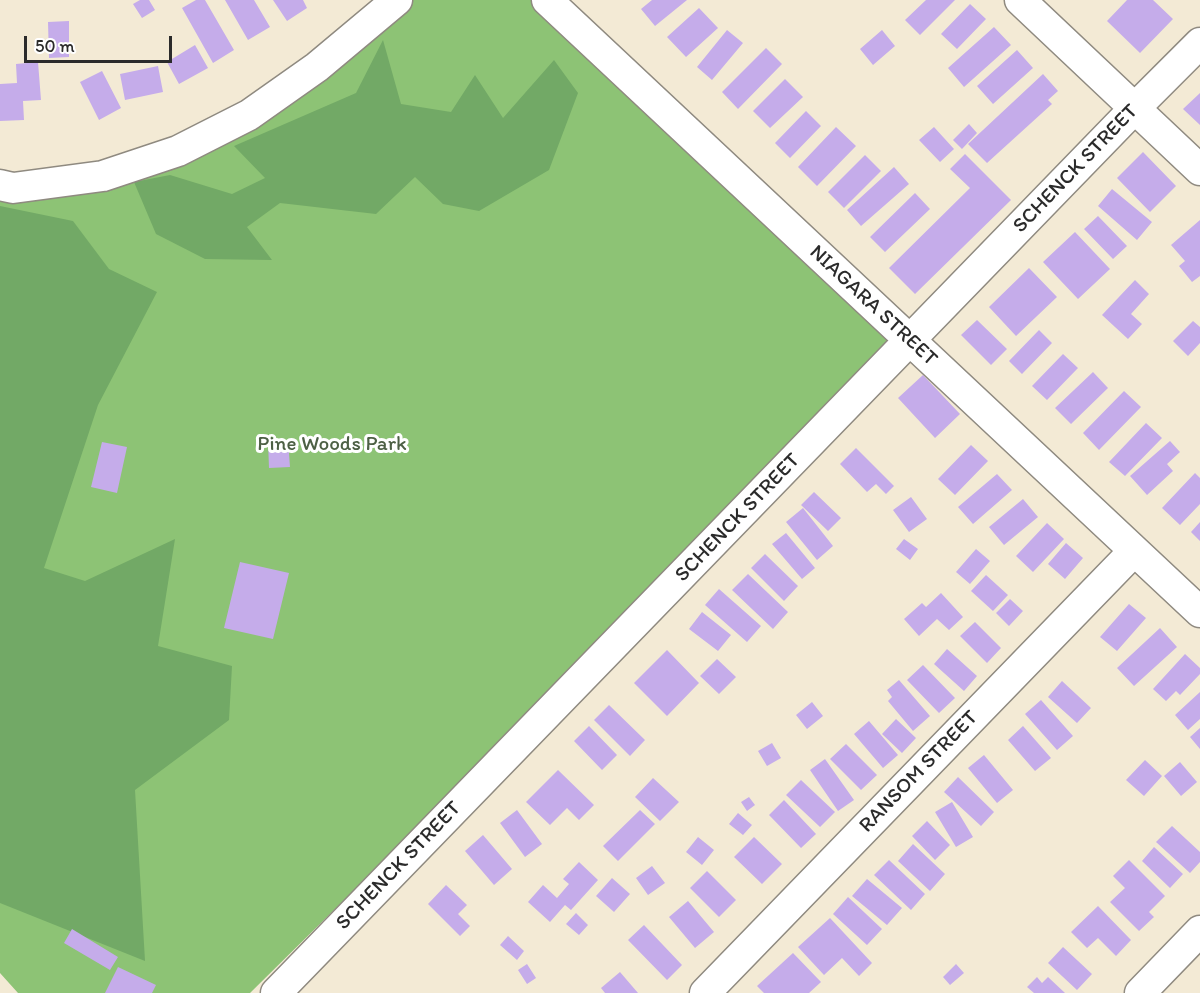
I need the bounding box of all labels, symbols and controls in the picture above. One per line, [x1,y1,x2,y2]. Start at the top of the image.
scale bar [27,24,176,62]
text: 50 m [35,35,75,57]
street label: SCHENCK STREET [1008,99,1144,239]
street label: NIAGARA STREET [804,240,942,372]
park label: Pine Woods Park [257,432,407,458]
street label: SCHENCK STREET [670,448,806,588]
street label: RANSOM STREET [854,706,984,838]
street label: SCHENCK STREET [331,796,467,936]

